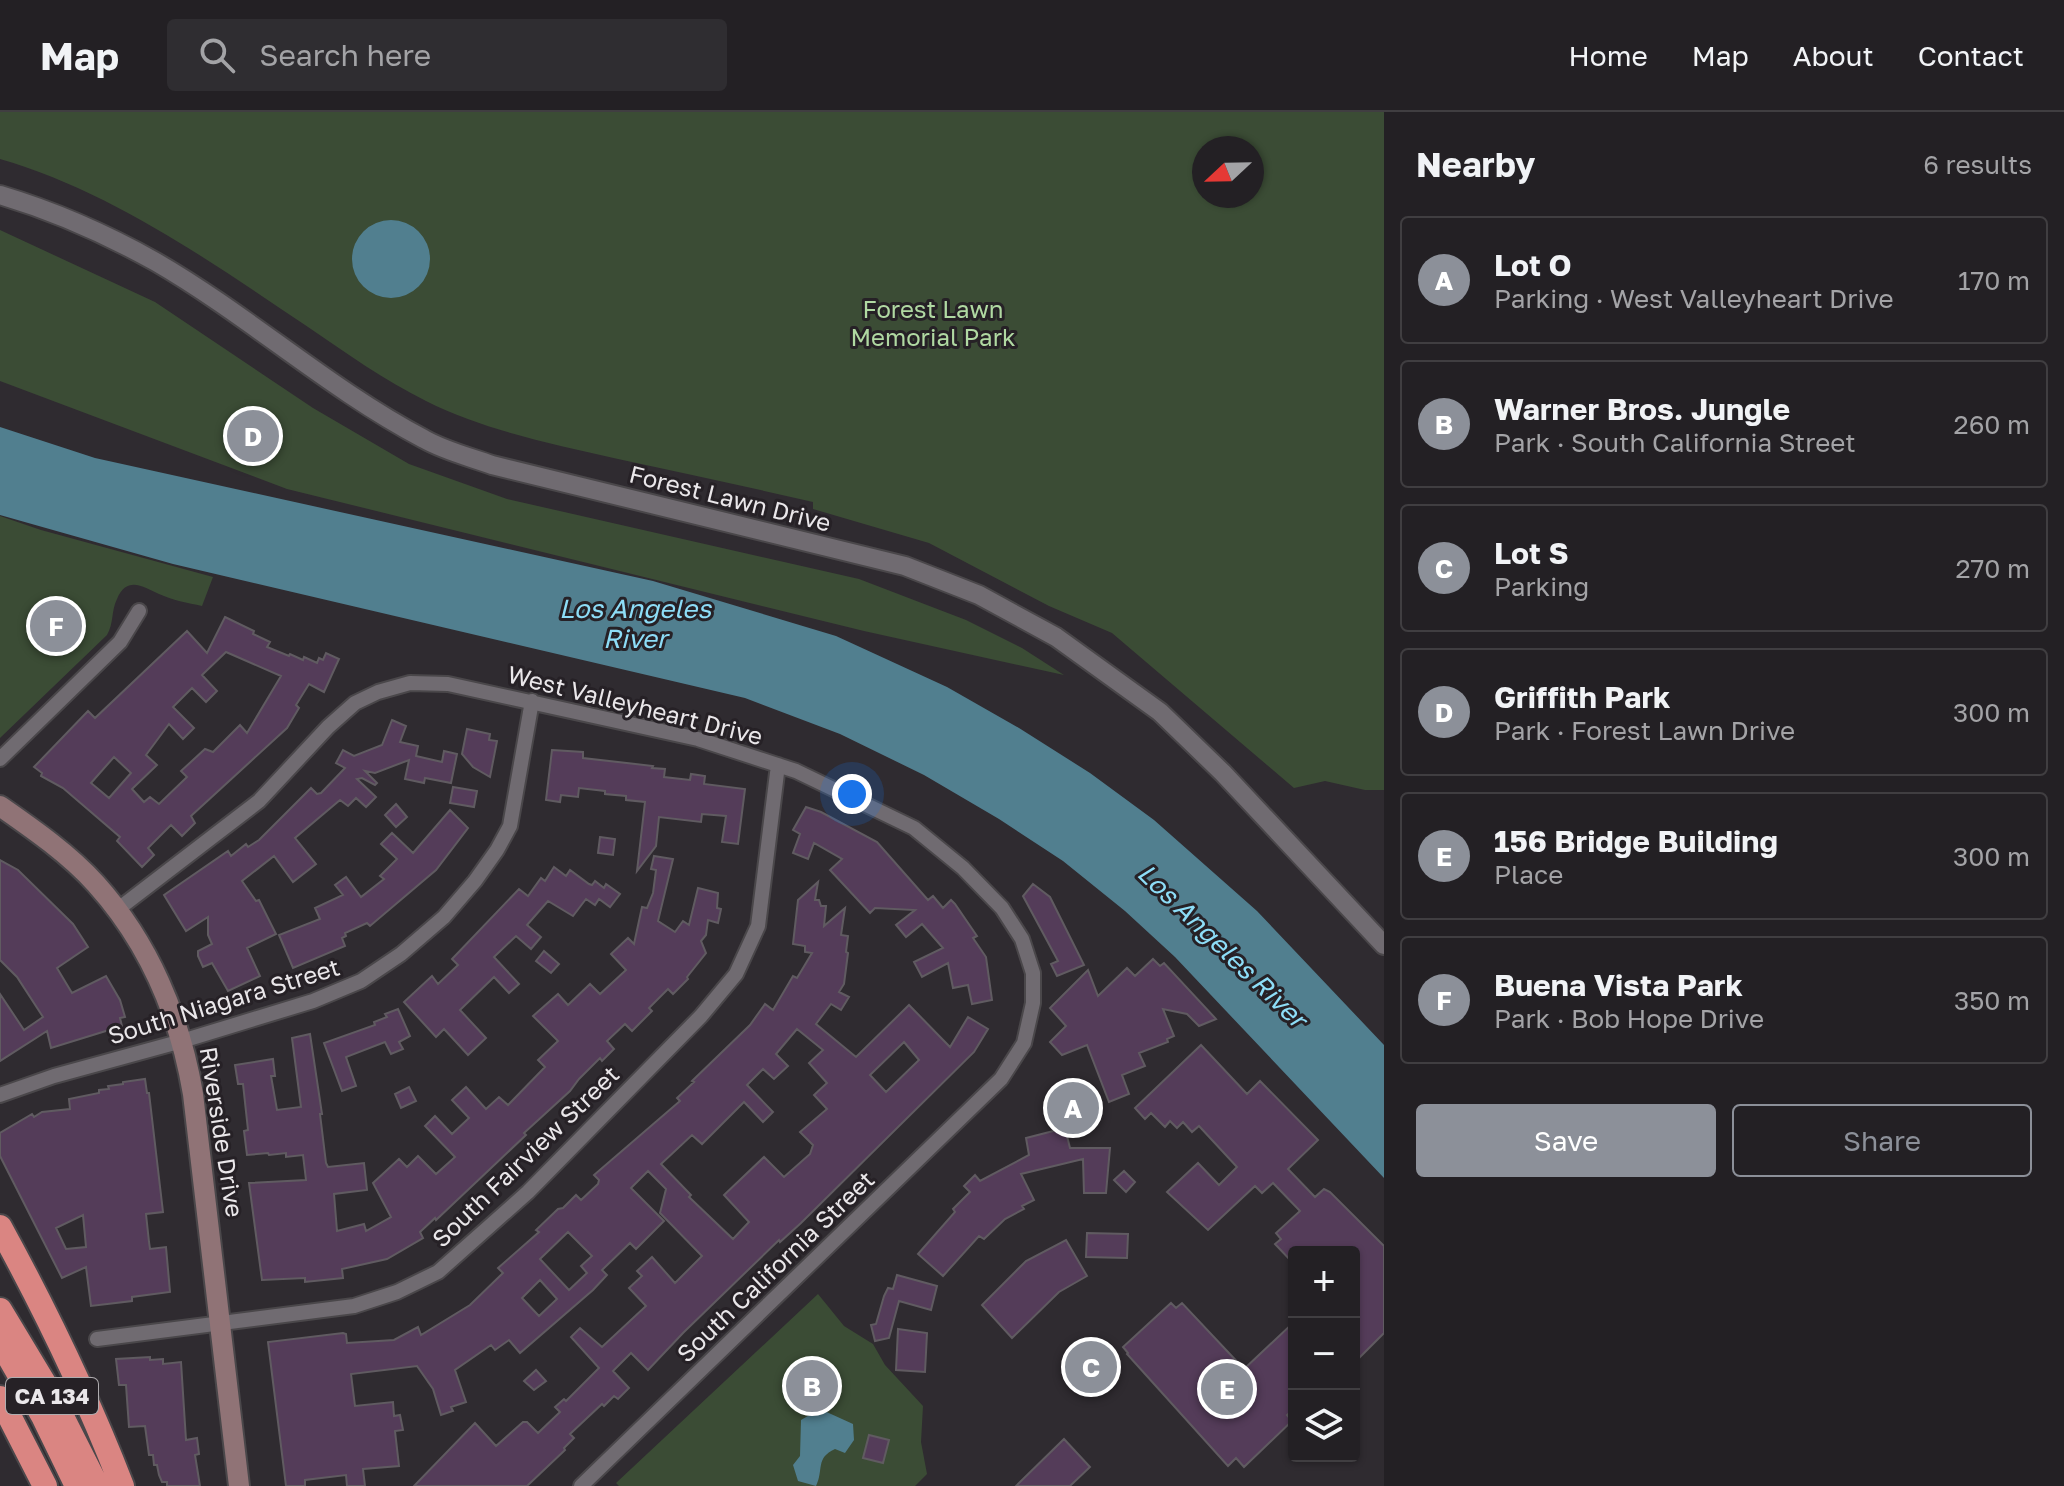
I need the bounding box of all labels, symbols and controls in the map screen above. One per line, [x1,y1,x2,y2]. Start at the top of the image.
search box [167,19,727,91]
text: Map [40,33,119,78]
icon: search [195,33,239,77]
text: Search here [259,37,431,73]
text: Home [1569,39,1648,72]
text: Map [1692,39,1749,72]
text: About [1793,39,1874,72]
text: Contact [1918,39,2024,72]
north arrow [1192,136,1264,208]
text: Nearby [1416,144,1536,184]
text: 6 results [1923,149,2032,180]
text: Lot O [1494,247,1572,283]
text: A [1435,265,1453,296]
text: 170 m [1958,265,2030,296]
text: Parking · West Valleyheart Drive [1494,283,1894,314]
park label: Forest Lawn Memorial Park [850,294,1016,351]
text: Warner Bros. Jungle [1494,391,1790,427]
pin: D [227,406,279,466]
text: B [1435,409,1453,440]
text: 260 m [1954,409,2030,440]
text: Park · South California Street [1494,427,1856,458]
street label: Forest Lawn Drive [627,458,834,537]
text: Lot S [1494,535,1569,571]
text: C [1435,553,1453,584]
text: 270 m [1956,553,2030,584]
text: Parking [1494,571,1589,602]
water label: Los Angeles River [559,593,712,654]
pin: F [30,596,82,656]
street label: West Valleyheart Drive [505,659,766,750]
text: Griffith Park [1494,679,1670,715]
text: D [1435,697,1453,728]
text: 300 m [1953,697,2030,728]
text: Park · Forest Lawn Drive [1494,715,1795,746]
your location [832,774,872,814]
text: 156 Bridge Building [1494,823,1778,859]
text: E [1436,841,1452,872]
text: 300 m [1953,841,2030,872]
water label: Los Angeles River [1132,857,1316,1037]
text: Place [1494,859,1563,890]
street label: South Niagara Street [104,951,343,1050]
text: Buena Vista Park [1494,967,1743,1003]
text: F [1436,985,1452,1016]
text: 350 m [1954,985,2030,1016]
text: Park · Bob Hope Drive [1494,1003,1764,1034]
street label: Riverside Drive [195,1044,250,1219]
street label: South Fairview Street [425,1059,624,1253]
pin: A [1047,1078,1099,1138]
button: Save [1416,1104,1716,1177]
button: Share [1732,1104,2032,1177]
street label: South California Street [670,1164,880,1368]
map controls [1288,1246,1360,1462]
button: + [1288,1246,1360,1318]
button: − [1288,1318,1360,1390]
pin: C [1065,1337,1117,1397]
pin: B [786,1356,838,1416]
pin: E [1201,1359,1253,1419]
road number: CA 134 [6,1378,98,1414]
button: layers [1288,1390,1360,1462]

